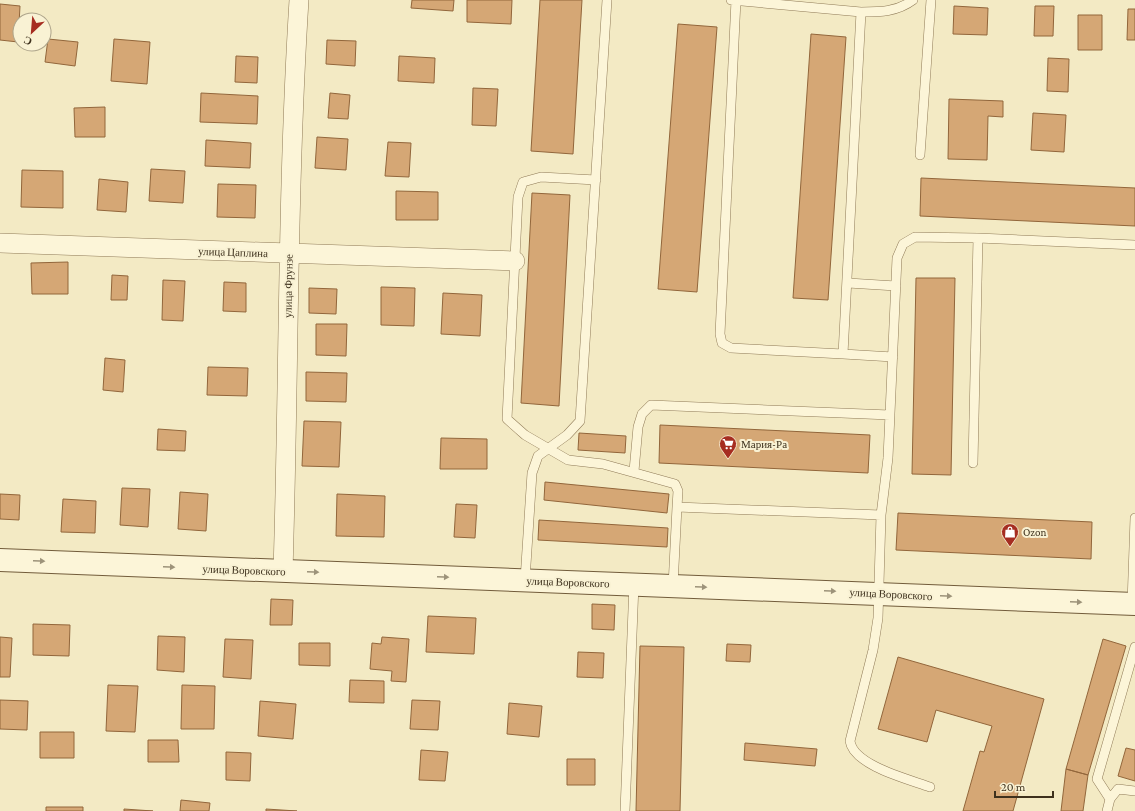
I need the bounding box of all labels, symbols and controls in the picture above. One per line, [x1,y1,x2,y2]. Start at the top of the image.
north arrow [12,12,52,52]
text: С [21,34,34,48]
street label: улица Цаплина [198,245,268,259]
street label: улица Фрунзе [281,254,295,318]
supermarket icon: Мария-Ра [718,434,738,459]
place label: Мария-Ра [741,438,787,450]
shop icon: Ozon [1000,522,1020,547]
place label: Ozon [1023,526,1046,538]
one-way arrow [33,558,45,565]
one-way arrow [163,563,175,570]
street label: улица Воровского [202,563,286,577]
one-way arrow [307,569,319,576]
one-way arrow [437,574,450,580]
street label: улица Воровского [526,575,610,589]
one-way arrow [695,584,708,590]
street label: улица Воровского [849,586,933,602]
one-way arrow [824,588,836,595]
one-way arrow [940,593,952,600]
one-way arrow [1070,598,1082,605]
scale bar [995,773,1053,799]
text: 20 m [1001,780,1026,794]

